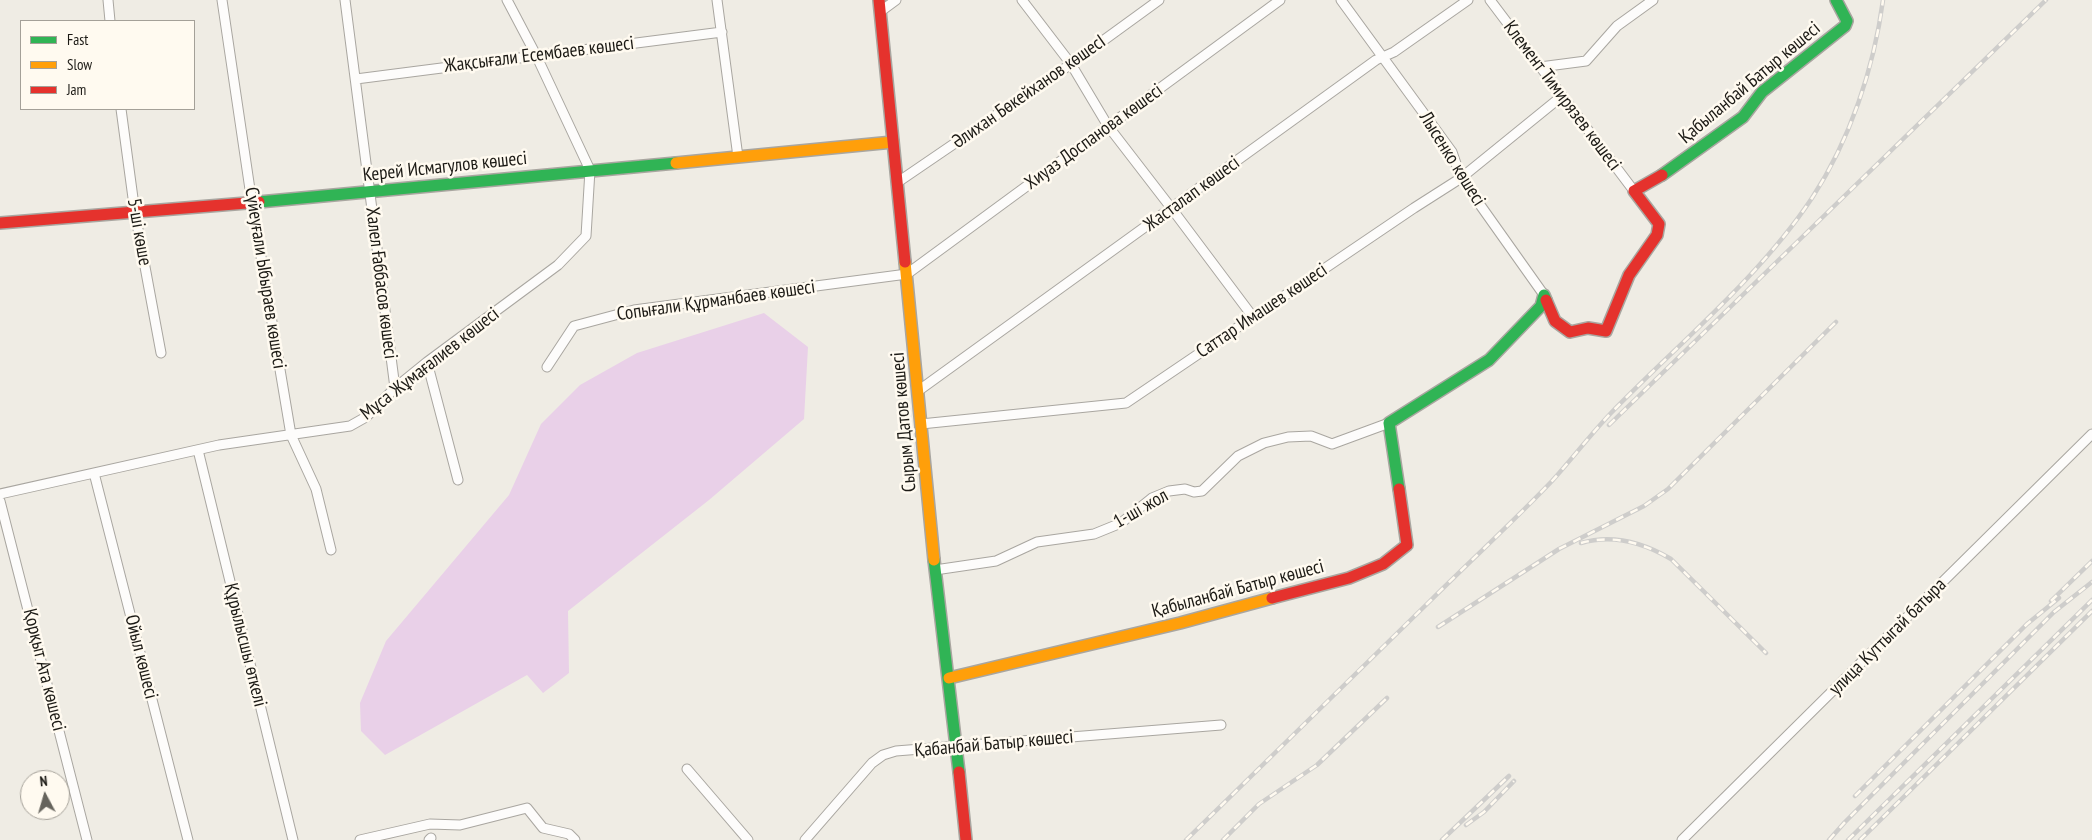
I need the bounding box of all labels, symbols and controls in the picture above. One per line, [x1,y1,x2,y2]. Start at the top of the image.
street label: Клемент Тимирязев көшесі [1498,17,1626,175]
street label: Қабыланбай Батыр көшесі [1675,17,1825,149]
legend [20,20,195,110]
text: Fast [67,30,88,49]
street label: Әлихан Бөкейханов көшесI [948,30,1110,154]
street label: Жақсығали Есембаев көшесi [443,32,635,78]
text: Slow [67,55,92,74]
street label: Хиуаз Доспанова көшесі [1021,79,1167,195]
text: Jam [67,80,86,99]
street label: Лысенко көшесі [1414,108,1490,210]
street label: Керей Исмагулов көшесі [362,147,528,187]
street label: Жасталап көшесі [1140,152,1244,236]
street label: Сүйеуғали Ыбыраев көшесi [239,186,291,370]
street label: 5-шi көше [122,197,156,267]
street label: Халел Ғаббасов көшесі [360,206,402,360]
street label: Саттар Имашев көшесі [1192,259,1332,363]
street label: Сопығали Құрманбаев көшесі [615,276,817,326]
street label: Мұса Жұмағалиев көшесі [356,303,504,425]
street label: Сырым Датов көшесі [887,351,921,493]
street label: 1-ші жол [1110,484,1172,534]
street label: Қабыланбай Батыр көшесі [1149,555,1327,623]
street label: улица Куттыгай батыра [1825,574,1951,700]
street label: Құрылысшы өткелі [219,581,271,709]
street label: Қорқыт Ата көшесi [18,606,70,734]
street label: Ойыл көшесі [120,613,162,701]
street label: Қабанбай Батыр көшесі [914,726,1074,762]
north arrow [20,770,70,820]
text: N [39,772,48,790]

